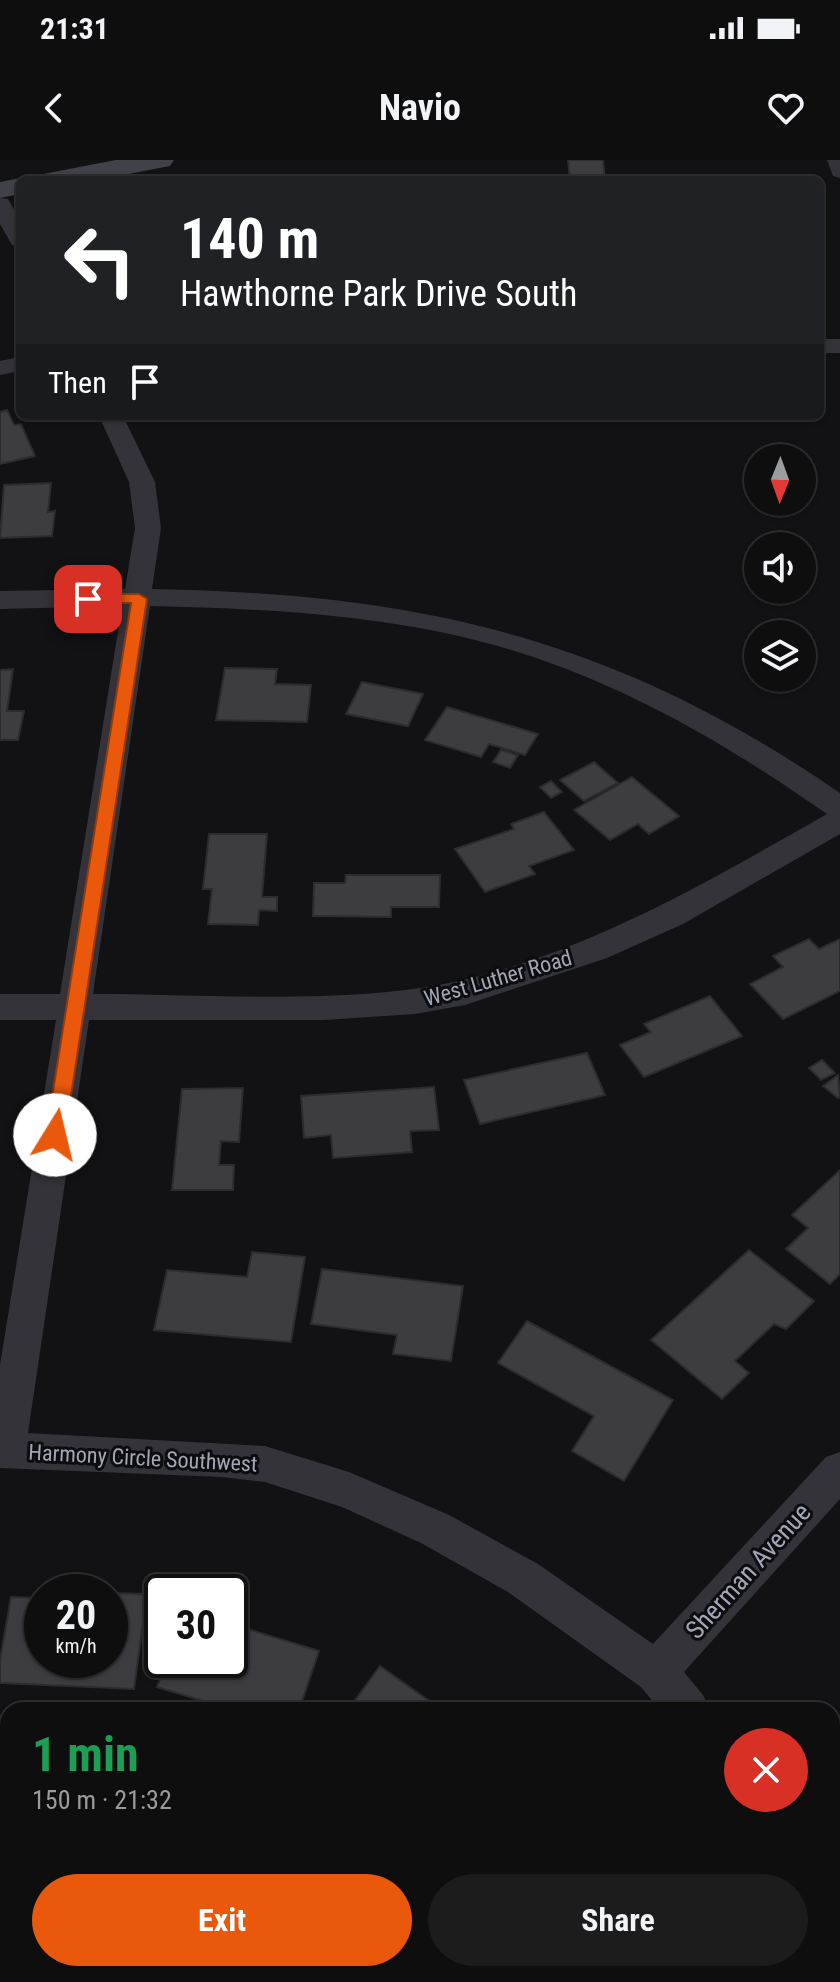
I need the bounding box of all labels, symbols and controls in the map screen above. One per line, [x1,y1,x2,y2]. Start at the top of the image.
text: 21:31 [40,11,109,46]
icon: back [32,86,76,130]
icon: heart [764,86,808,130]
text: Navio [379,87,461,129]
text: 140 m [180,206,319,272]
icon: left [48,208,152,312]
text: Hawthorne Park Drive South [180,273,577,315]
icon: arrive [123,360,167,404]
text: Then [48,365,107,400]
north arrow [744,444,816,516]
map controls [744,444,816,692]
button: sound [744,532,816,604]
pin [54,565,122,633]
icon: arrive [66,577,110,621]
button: layers [744,620,816,692]
street label: West Luther Road [421,945,575,1011]
position arrow [13,1093,97,1177]
street label: Harmony Circle Southwest [28,1440,258,1476]
street label: Sherman Avenue [679,1497,817,1645]
speed limit sign: 30 [144,1574,248,1678]
text: 20 [56,1592,96,1639]
text: km/h [55,1634,97,1658]
text: 1 min [32,1726,139,1783]
button: close [724,1728,808,1812]
text: 150 m · 21:32 [32,1785,172,1815]
button: Exit [32,1874,412,1966]
button: Share [428,1874,808,1966]

